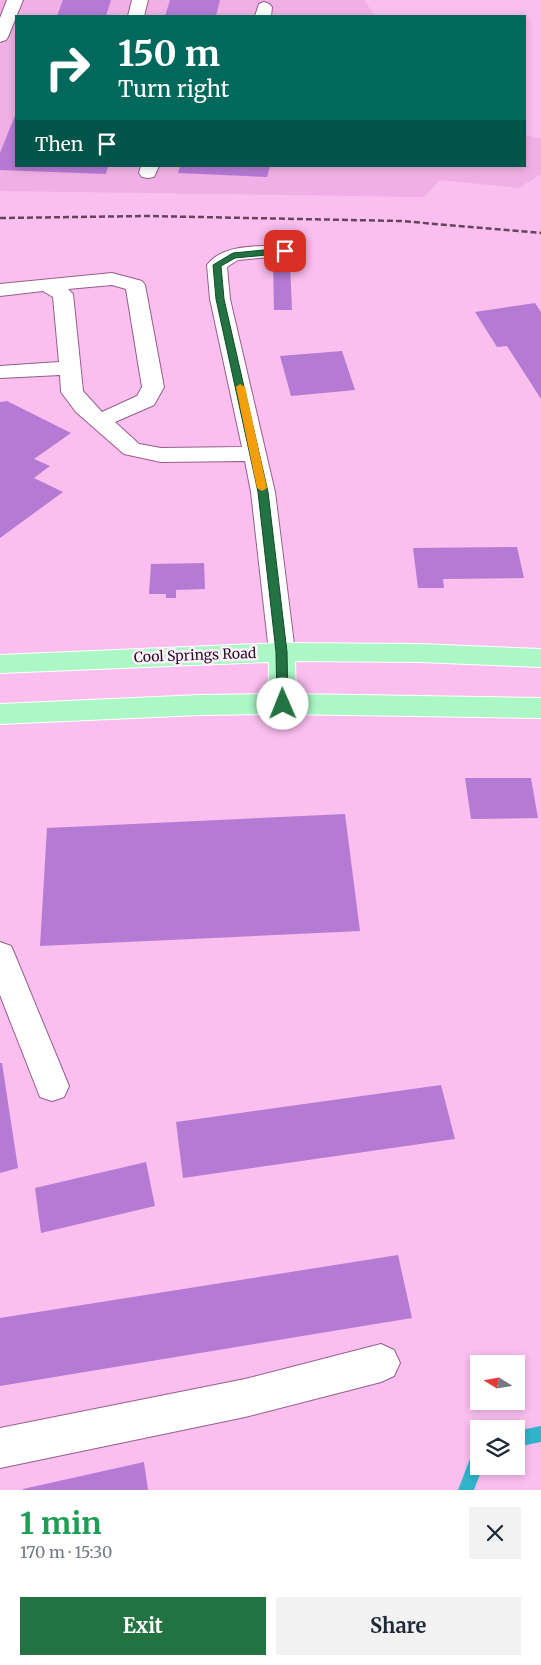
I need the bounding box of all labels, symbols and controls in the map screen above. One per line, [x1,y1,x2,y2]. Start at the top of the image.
text: 150 m [118,32,220,76]
icon: right [35,35,100,100]
text: Turn right [118,75,229,103]
icon: arrive [93,130,121,158]
text: Then [35,132,83,156]
pin [264,230,306,272]
icon: arrive [271,237,299,265]
street label: Cool Springs Road [133,644,257,666]
position arrow [256,677,308,729]
north arrow [470,1355,525,1410]
map controls [470,1355,525,1475]
button: layers [470,1420,525,1475]
text: 1 min [20,1504,102,1542]
button: close [469,1507,521,1559]
text: 170 m · 15:30 [20,1542,112,1562]
button: Exit [20,1597,266,1655]
button: Share [276,1597,521,1655]

